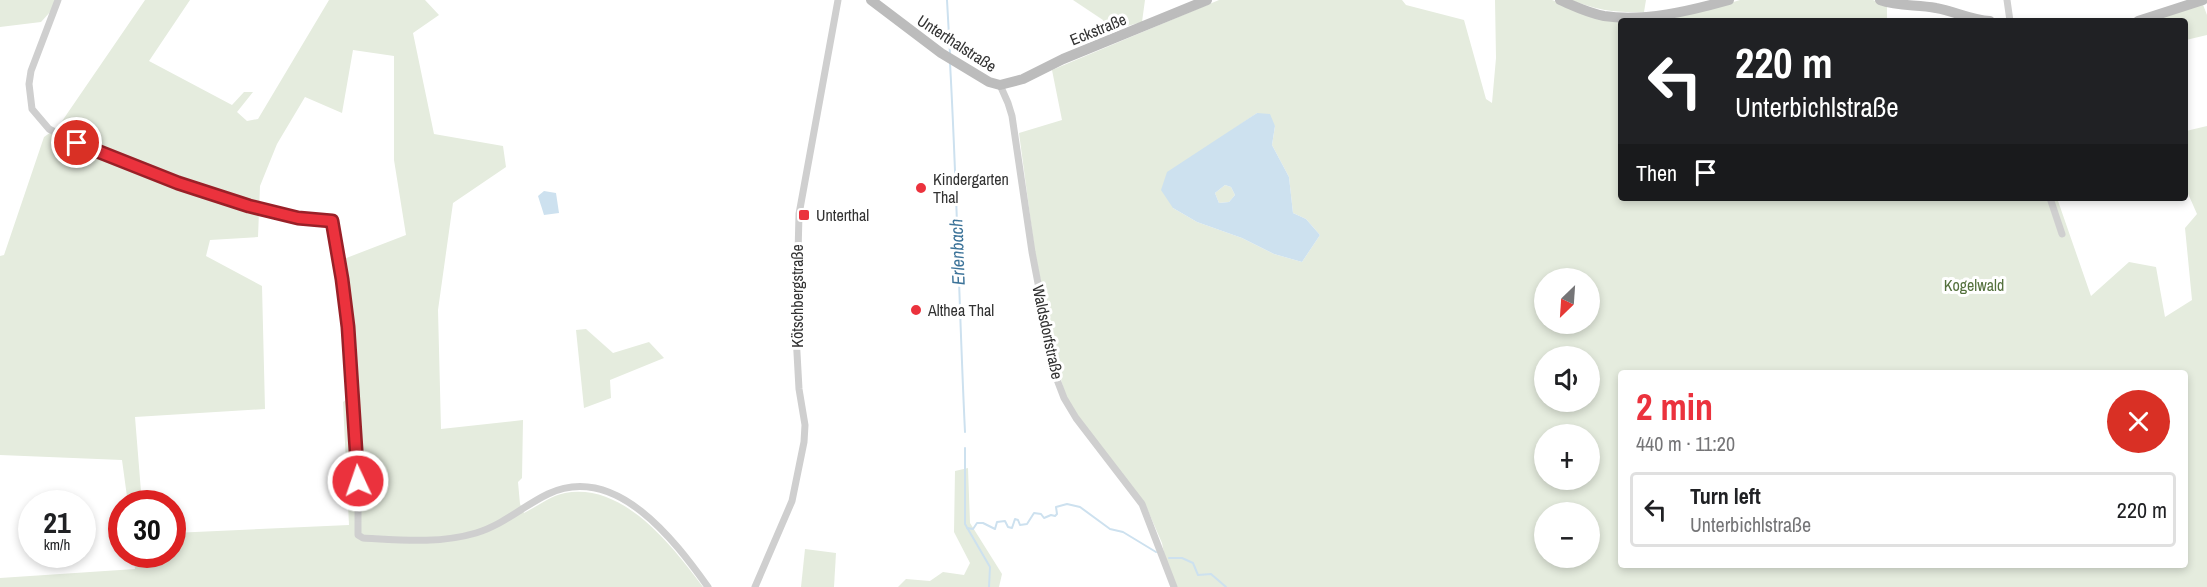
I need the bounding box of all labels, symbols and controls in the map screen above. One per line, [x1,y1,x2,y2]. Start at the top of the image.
street label: Eckstraße [1066,8,1130,50]
street label: Unterthalstraße [913,9,1001,77]
text: 220 m [1735,35,1833,91]
icon: left [1636,42,1714,120]
text: Unterbichlstraße [1735,89,1899,125]
pin [51,117,102,168]
icon: arrive [60,126,93,159]
icon: arrive [1689,156,1722,189]
text: Then [1636,158,1677,188]
place label: Kindergarten Thal [933,168,1009,208]
marker: Kindergarten Thal [914,181,928,195]
place label: Unterthal [816,204,869,226]
marker: Unterthal [797,208,811,222]
water label: Erlenbach [943,218,971,286]
street label: Kötschbergstraße [786,244,808,348]
north arrow [1534,268,1600,334]
map controls [1534,268,1600,568]
park label: Kogelwald [1944,274,2004,296]
street label: Waldsdorfstraße [1027,283,1069,381]
place label: Althea Thal [927,299,994,321]
marker: Althea Thal [909,303,923,317]
button: sound [1534,346,1600,412]
text: 2 min [1636,383,1713,431]
button: close [2107,390,2170,453]
button: + [1534,424,1600,490]
text: 440 m · 11:20 [1636,430,1735,457]
position arrow [326,449,390,513]
text: Turn left [1690,481,1761,511]
speed limit sign: 30 [108,490,186,568]
icon: left [1639,493,1672,526]
text: 220 m [2117,495,2167,525]
text: 21 [43,502,71,542]
button: − [1534,502,1600,568]
text: Unterbichlstraße [1690,511,1811,538]
text: km/h [44,534,70,555]

